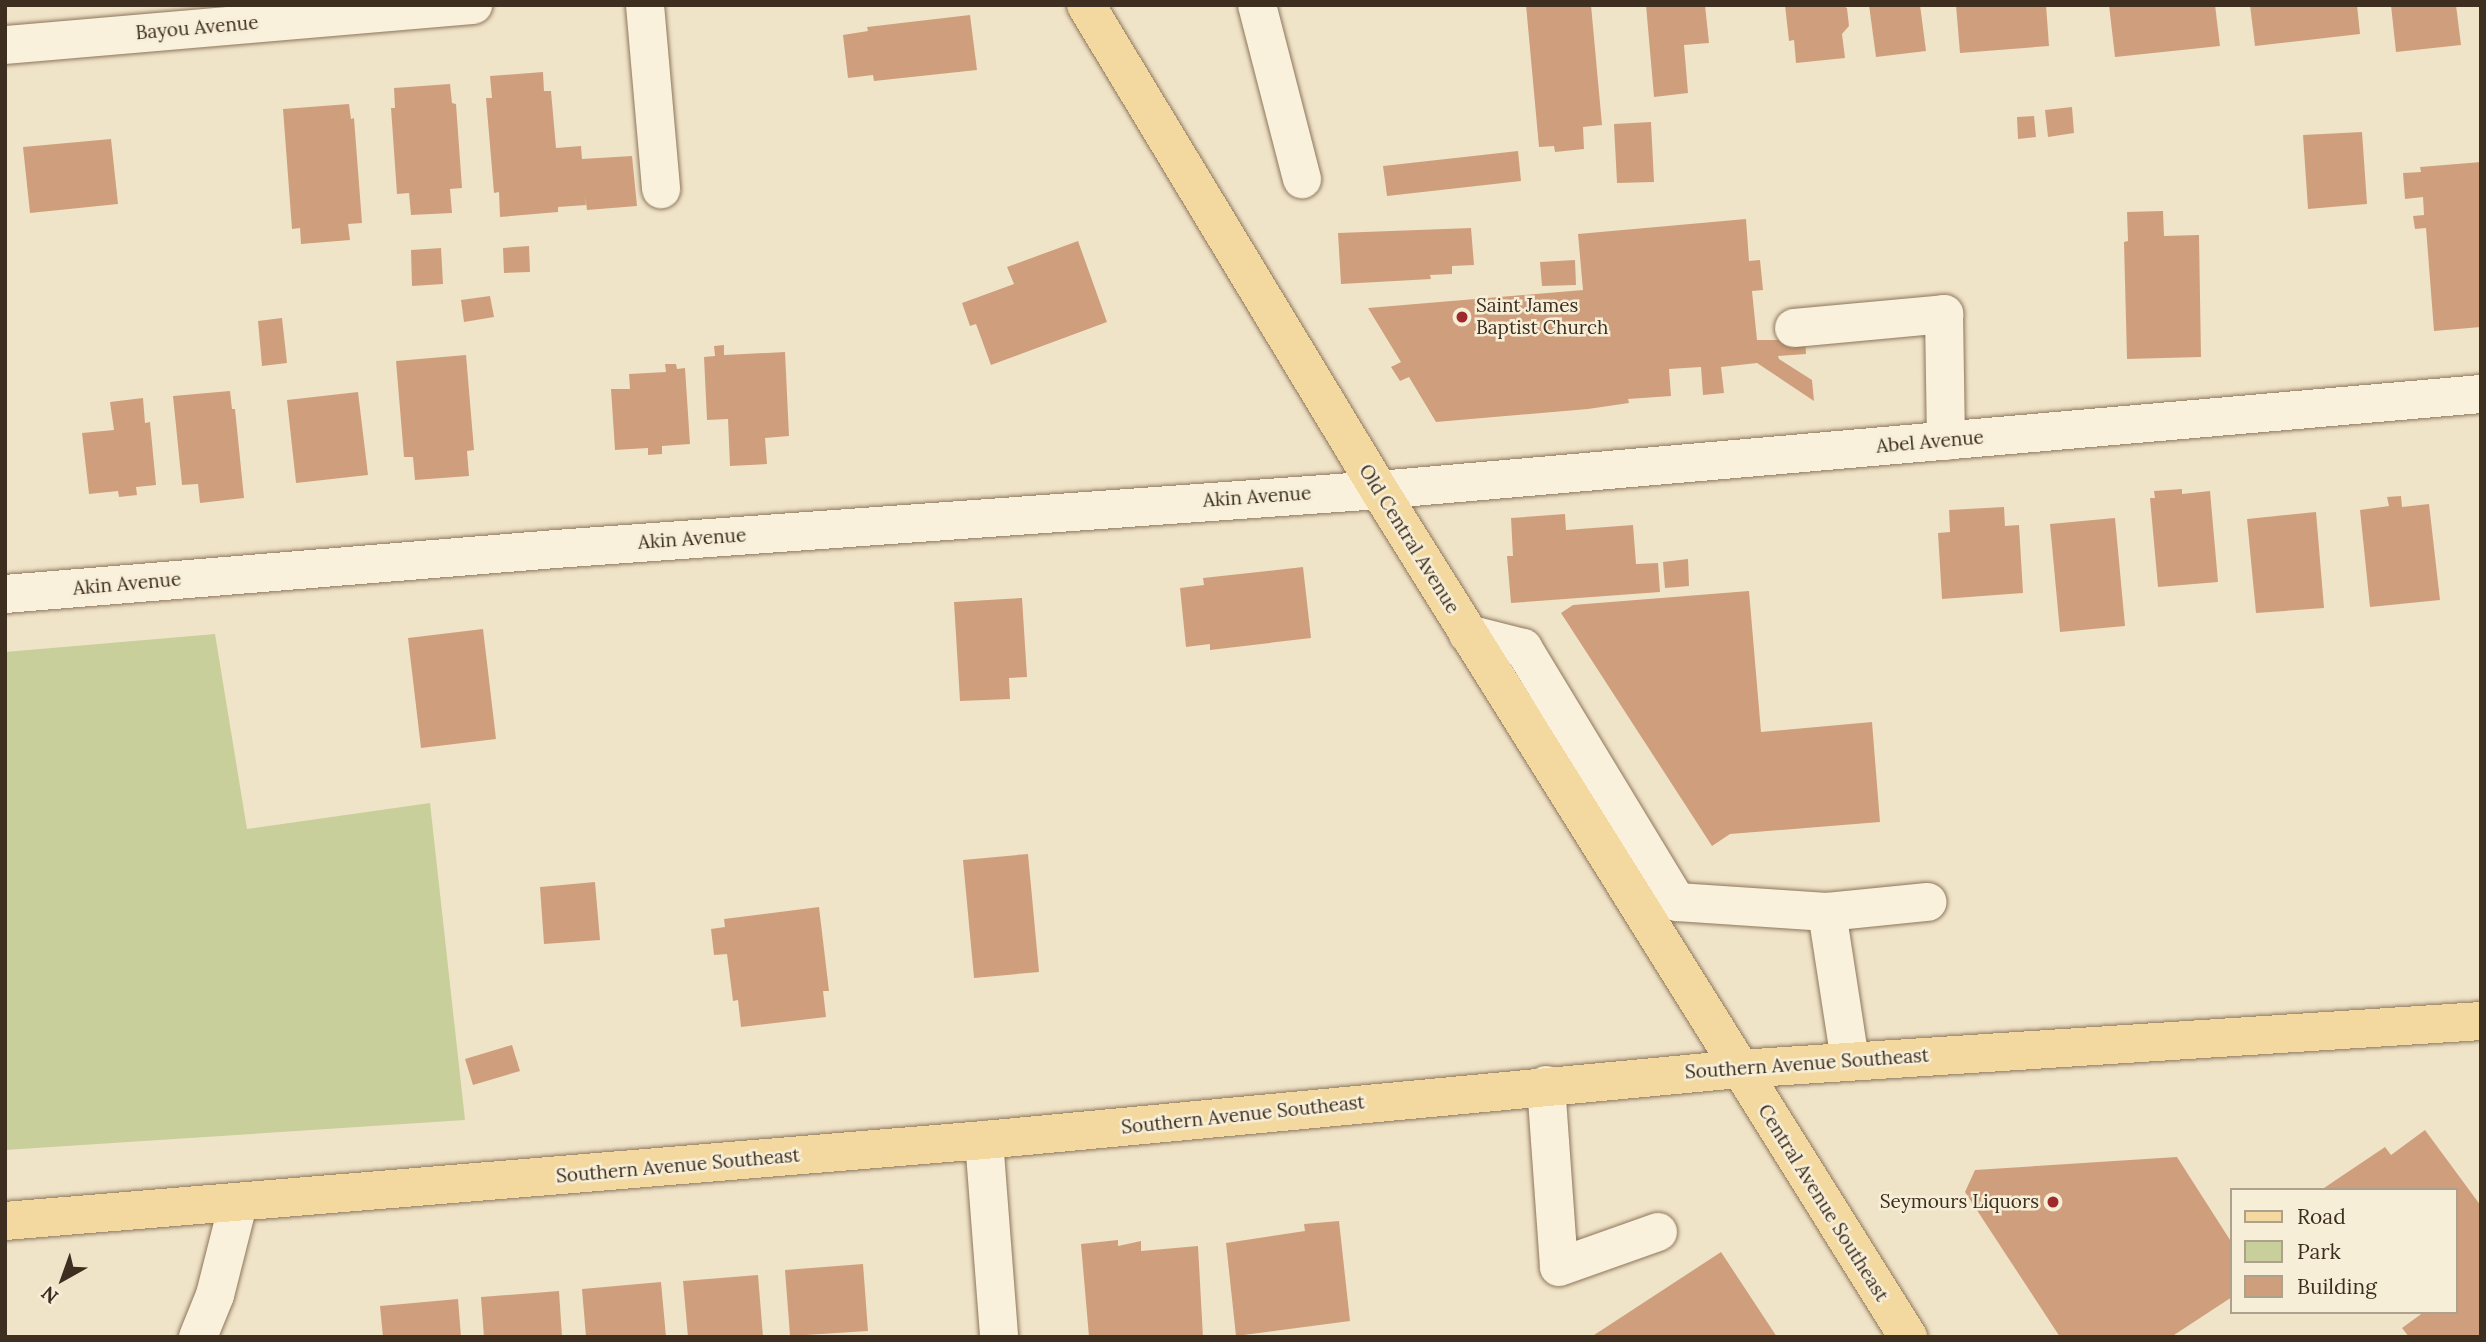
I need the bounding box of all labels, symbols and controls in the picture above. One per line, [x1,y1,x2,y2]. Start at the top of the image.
street label: Bayou Avenue [135,11,259,45]
place label: Saint James Baptist Church [1476,295,1608,339]
marker: Saint James Baptist Church [1454,309,1470,325]
street label: Abel Avenue [1875,426,1985,458]
street label: Old Central Avenue [1354,460,1464,618]
street label: Akin Avenue [1202,482,1312,512]
street label: Akin Avenue [637,524,747,554]
street label: Akin Avenue [72,568,182,600]
street label: Southern Avenue Southeast [1684,1044,1930,1084]
street label: Southern Avenue Southeast [1120,1091,1366,1139]
street label: Central Avenue Southeast [1753,1100,1893,1306]
street label: Southern Avenue Southeast [555,1144,801,1188]
legend [2230,1188,2458,1314]
place label: Seymours Liquors [1880,1191,2039,1213]
marker: Seymours Liquors [2045,1194,2061,1210]
text: Road [2297,1203,2346,1230]
text: Park [2297,1238,2341,1265]
north arrow [28,1244,98,1314]
text: Building [2297,1273,2377,1300]
text: N [36,1281,63,1309]

